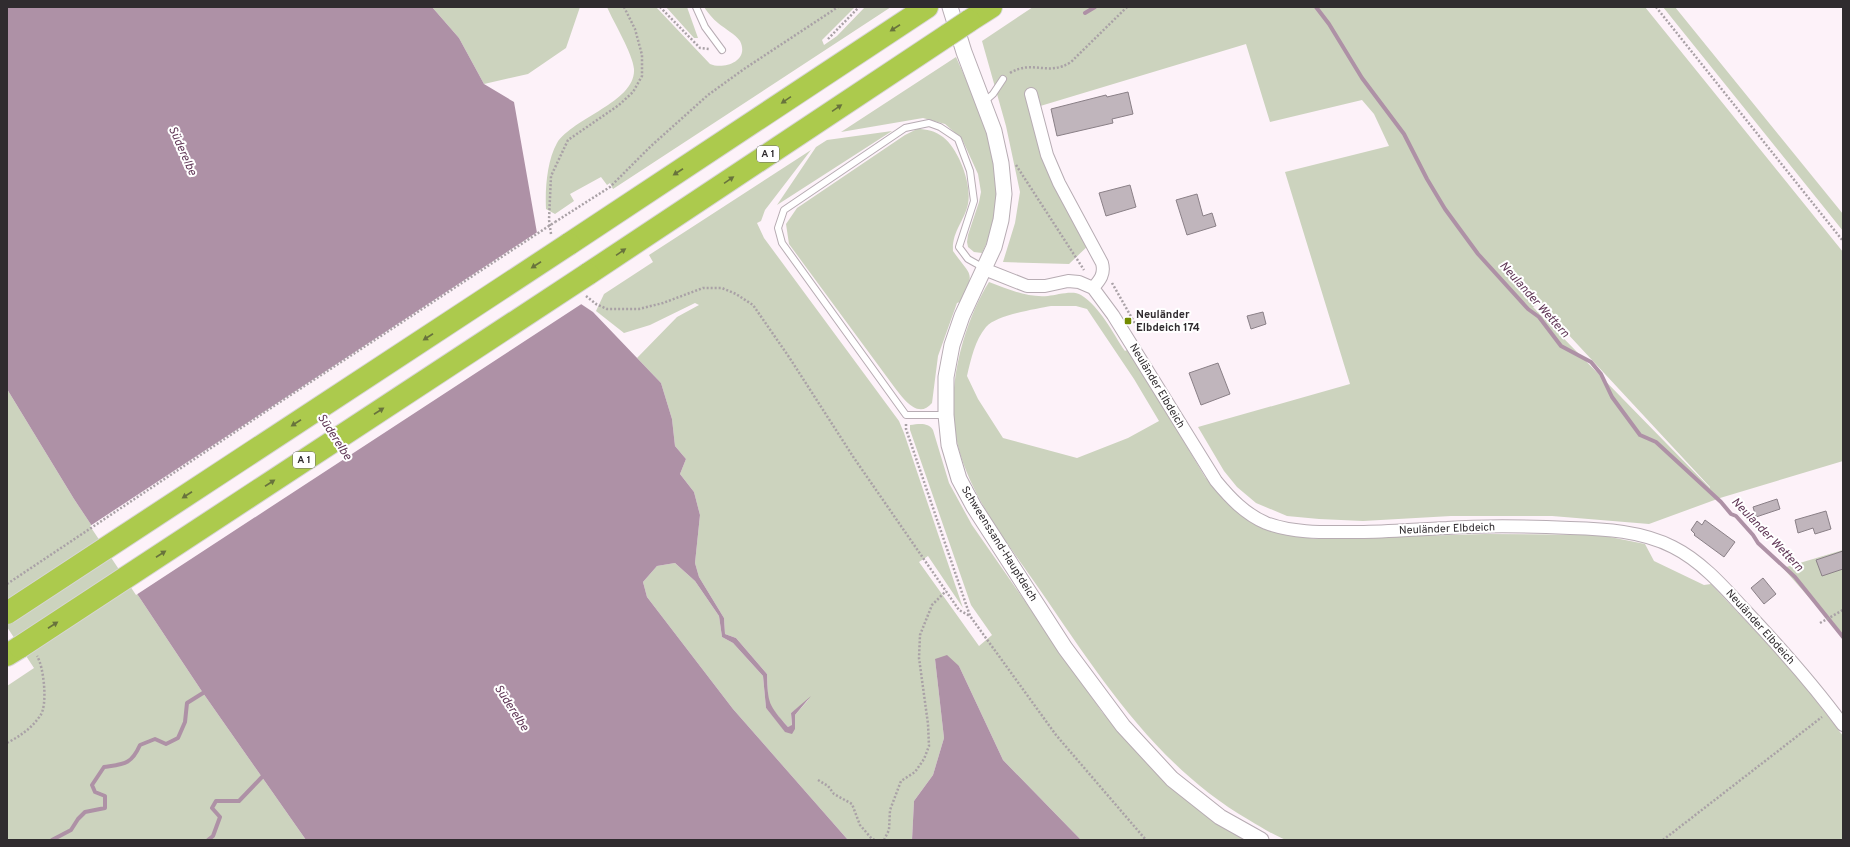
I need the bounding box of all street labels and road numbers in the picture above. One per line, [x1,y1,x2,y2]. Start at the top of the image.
road number: A 1 [757,146,779,162]
street label: Neuländer Elbdeich [1126,341,1188,431]
road number: A 1 [293,452,315,468]
street label: Schweenssand-Hauptdeich [958,484,1040,604]
street label: Neuländer Elbdeich [1399,520,1495,538]
street label: Neuländer Elbdeich [1723,586,1797,668]

